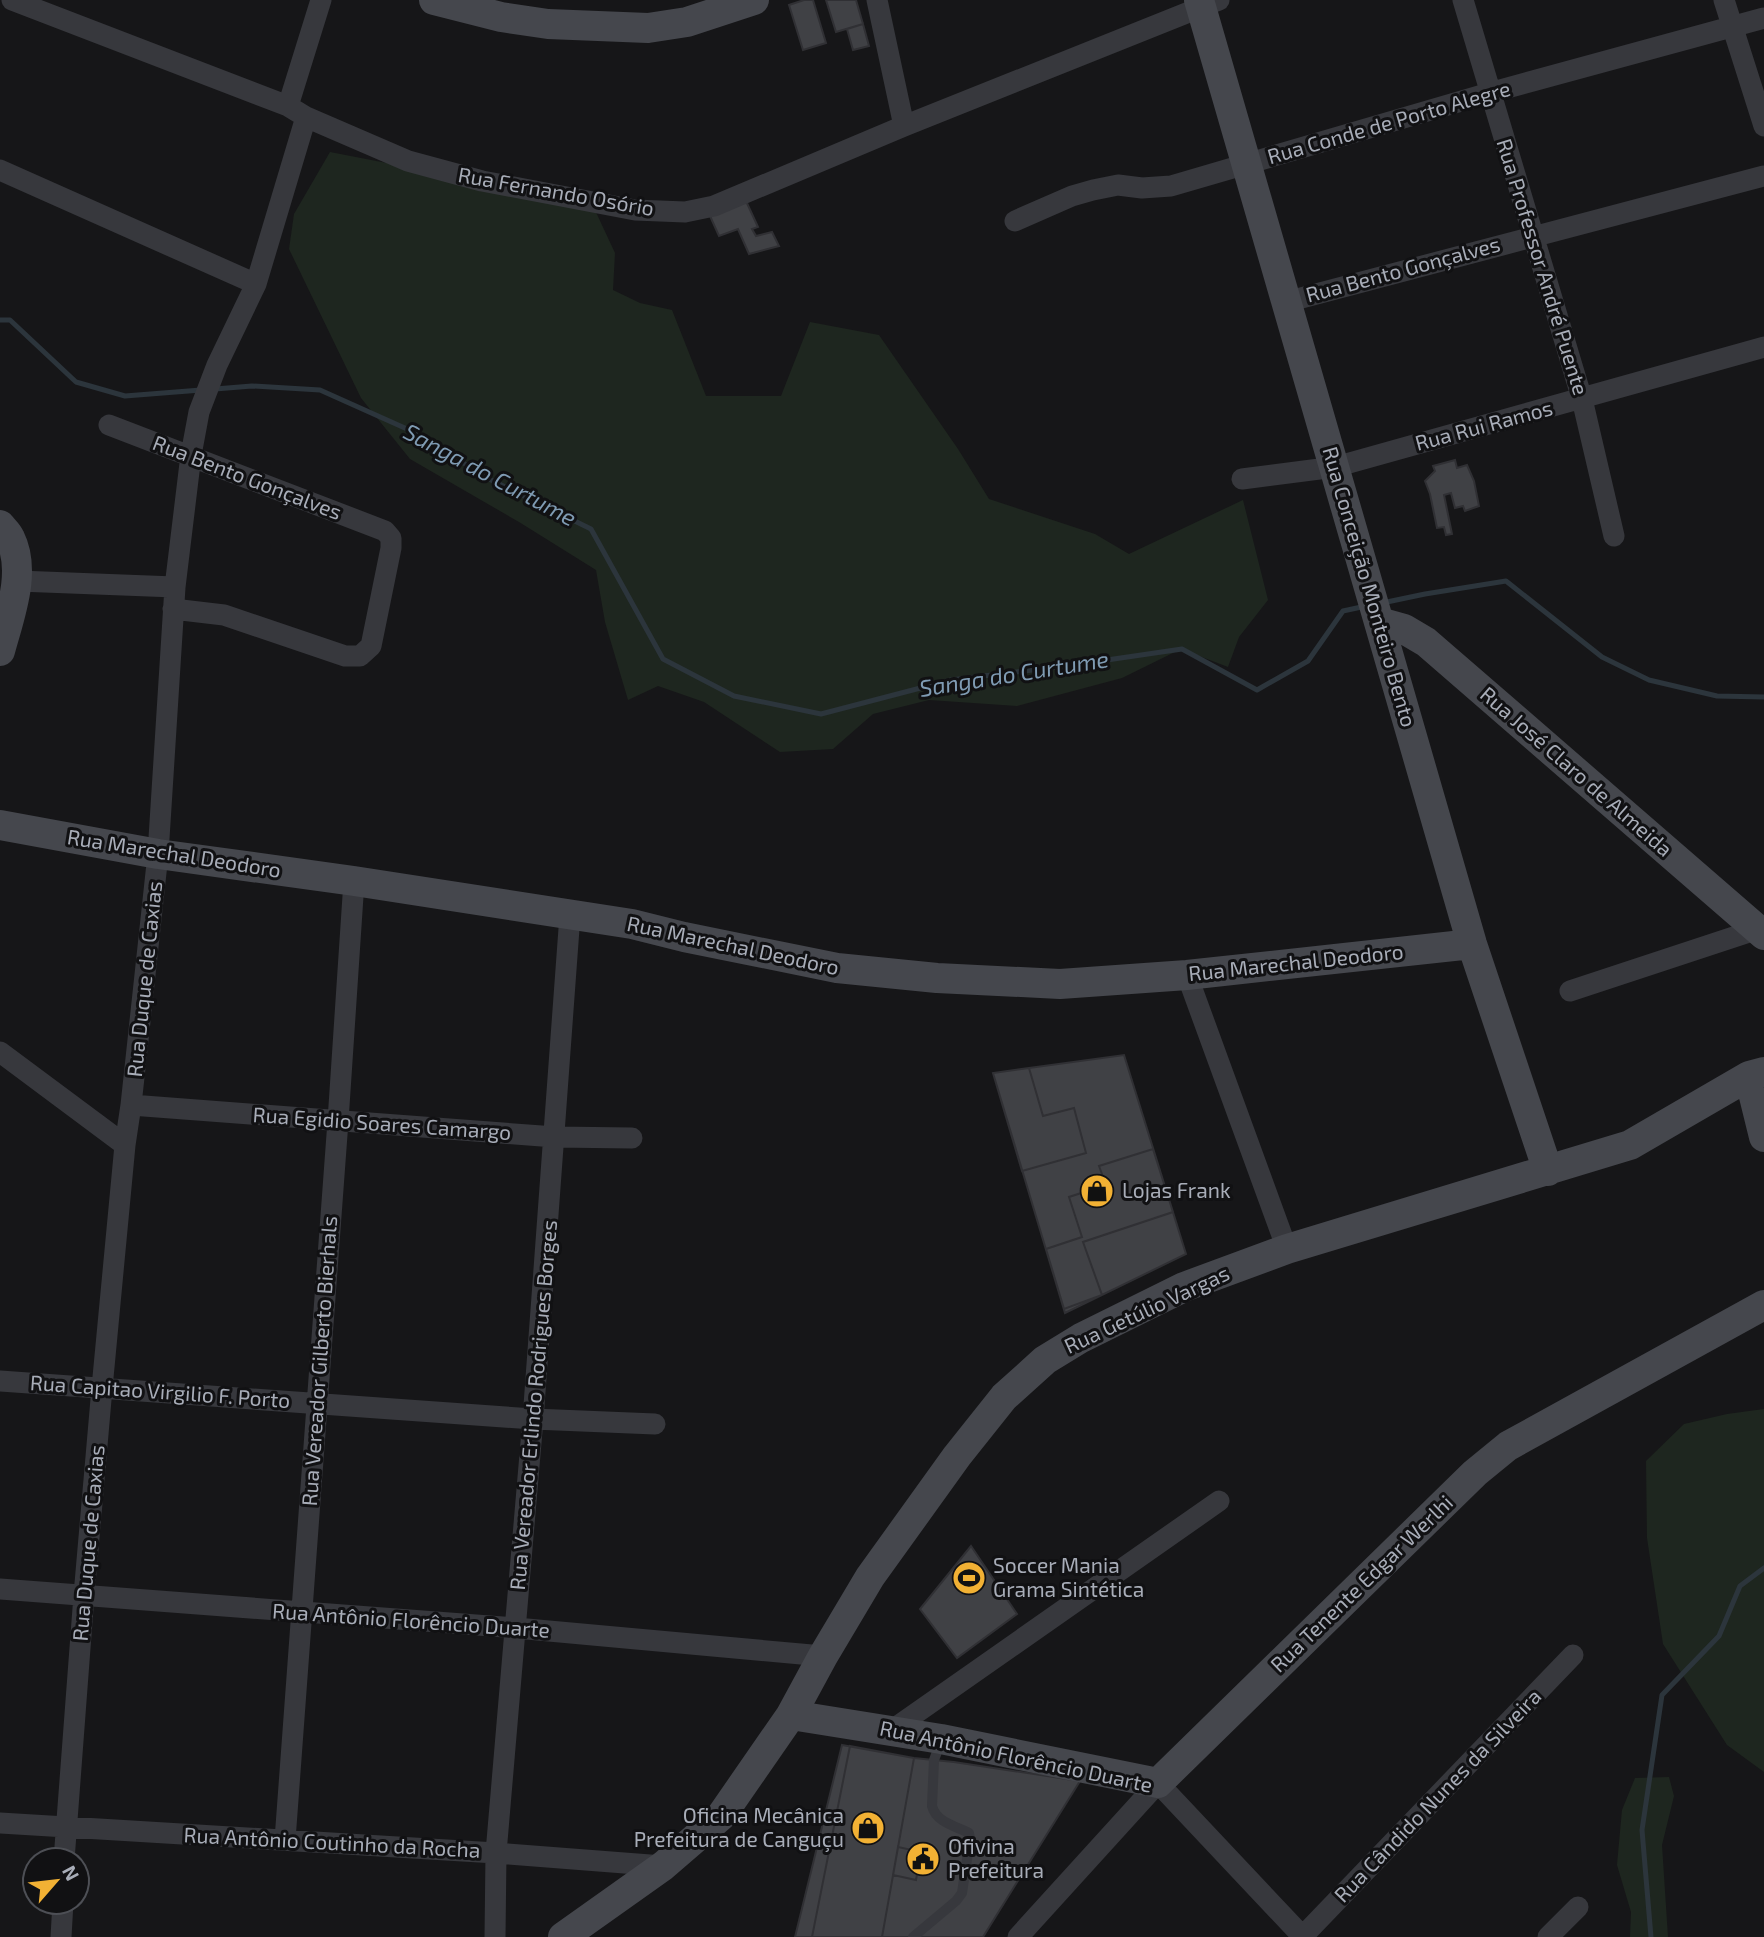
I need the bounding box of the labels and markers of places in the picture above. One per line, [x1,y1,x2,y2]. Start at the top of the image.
shop icon: Lojas Frank [1078,1172,1116,1210]
place label: Lojas Frank [1122,1177,1231,1203]
place label: Soccer Mania Grama Sintética [993,1552,1144,1601]
sports icon: Soccer Mania Grama Sintética [950,1559,988,1597]
place label: Oficina Mecânica Prefeitura de Canguçu [634,1802,844,1853]
shop icon: Oficina Mecânica Prefeitura de Canguçu [849,1809,887,1847]
place label: Ofivina Prefeitura [948,1833,1044,1882]
public building icon: Ofivina Prefeitura [904,1840,942,1878]

